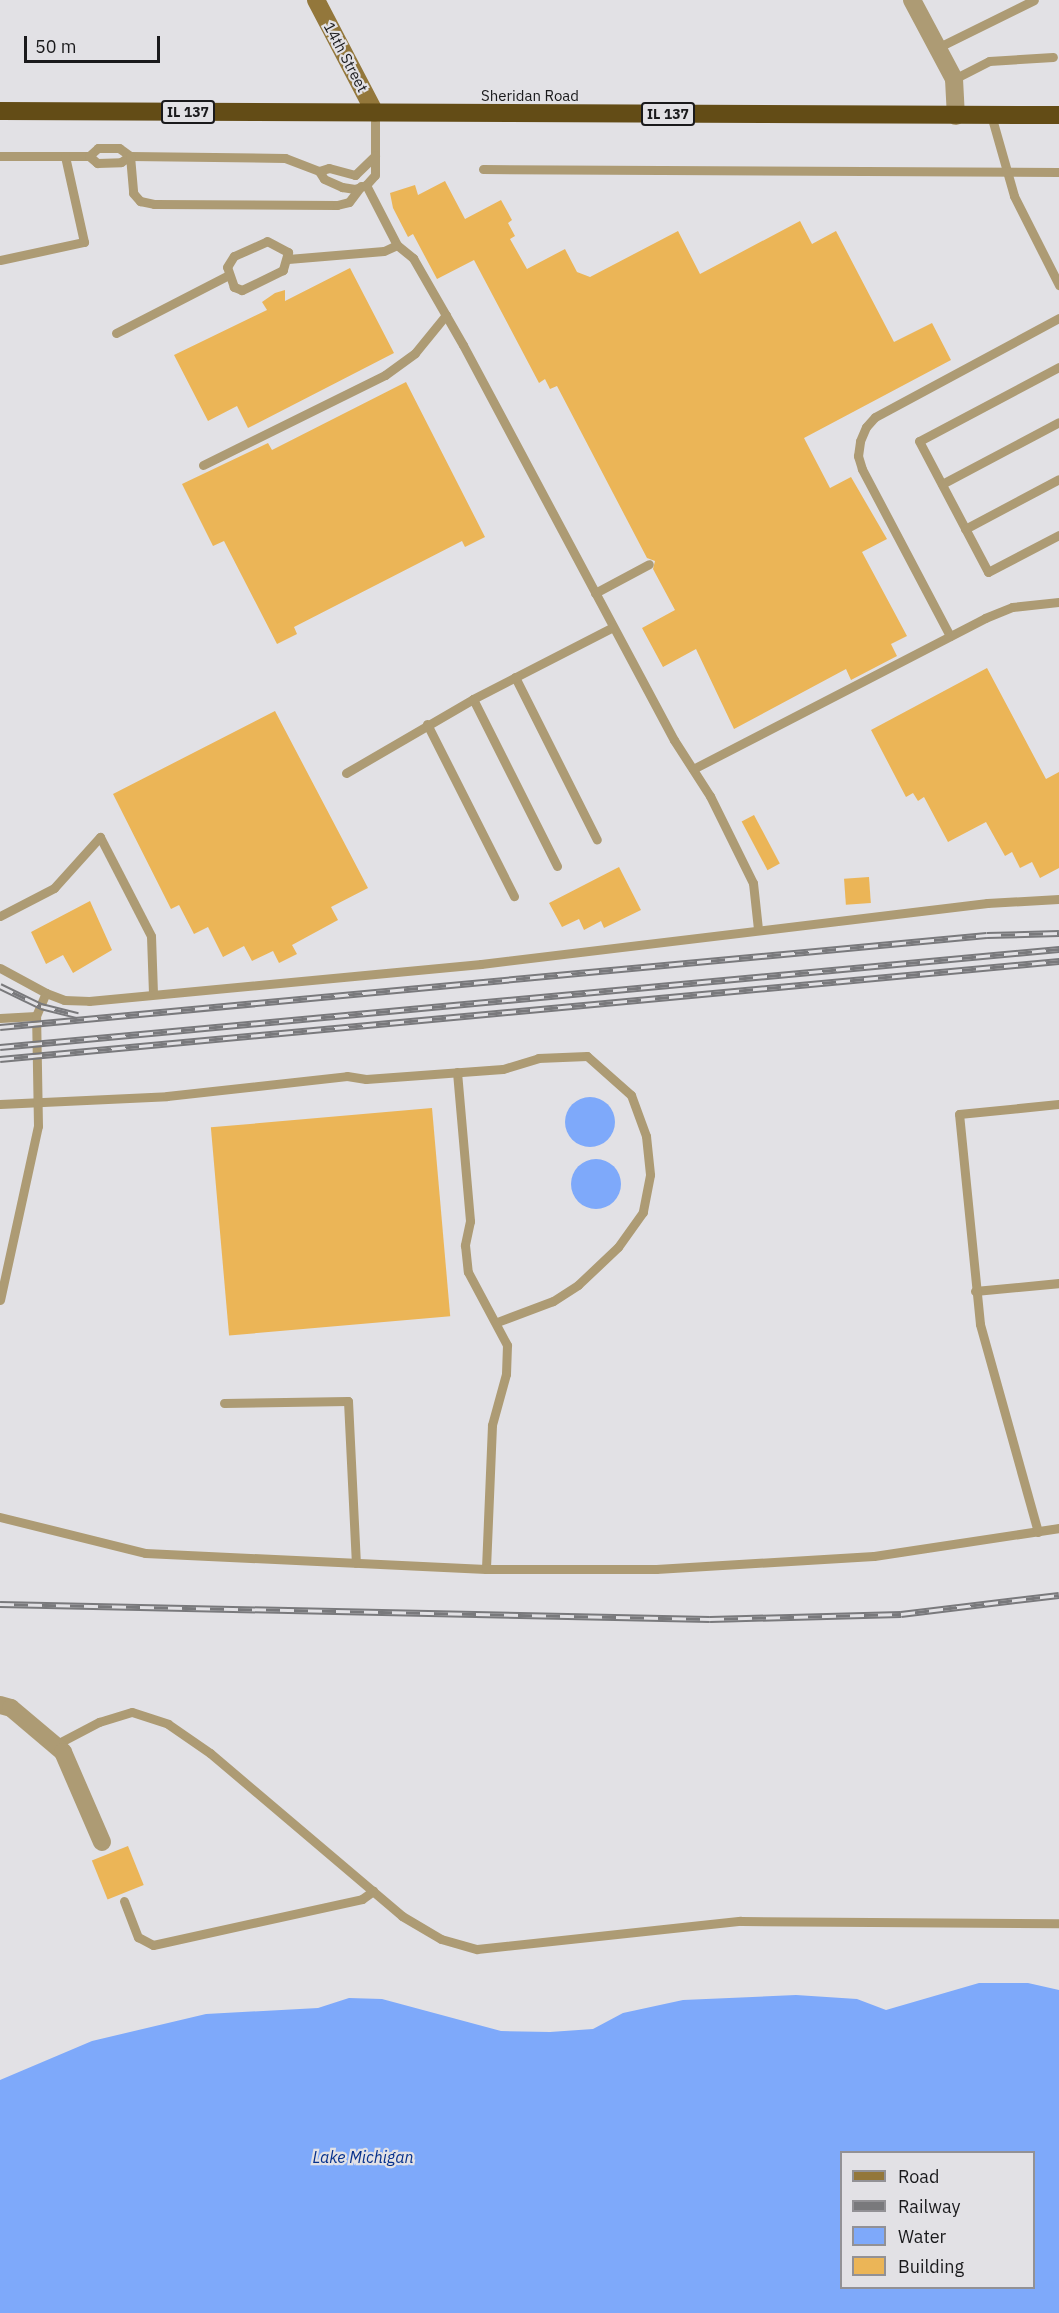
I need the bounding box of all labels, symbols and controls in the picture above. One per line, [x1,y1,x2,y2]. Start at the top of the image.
street label: 14th Street [320,19,372,95]
scale bar [27,24,164,62]
text: 50 m [35,35,77,58]
street label: Sheridan Road [481,87,579,105]
road number: IL 137 [161,101,215,123]
road number: IL 137 [641,103,695,125]
water label: Lake Michigan [312,2147,414,2167]
legend [840,2151,1035,2289]
text: Road [898,2165,939,2188]
text: Railway [898,2195,960,2218]
text: Water [898,2225,946,2248]
text: Building [898,2255,964,2278]

